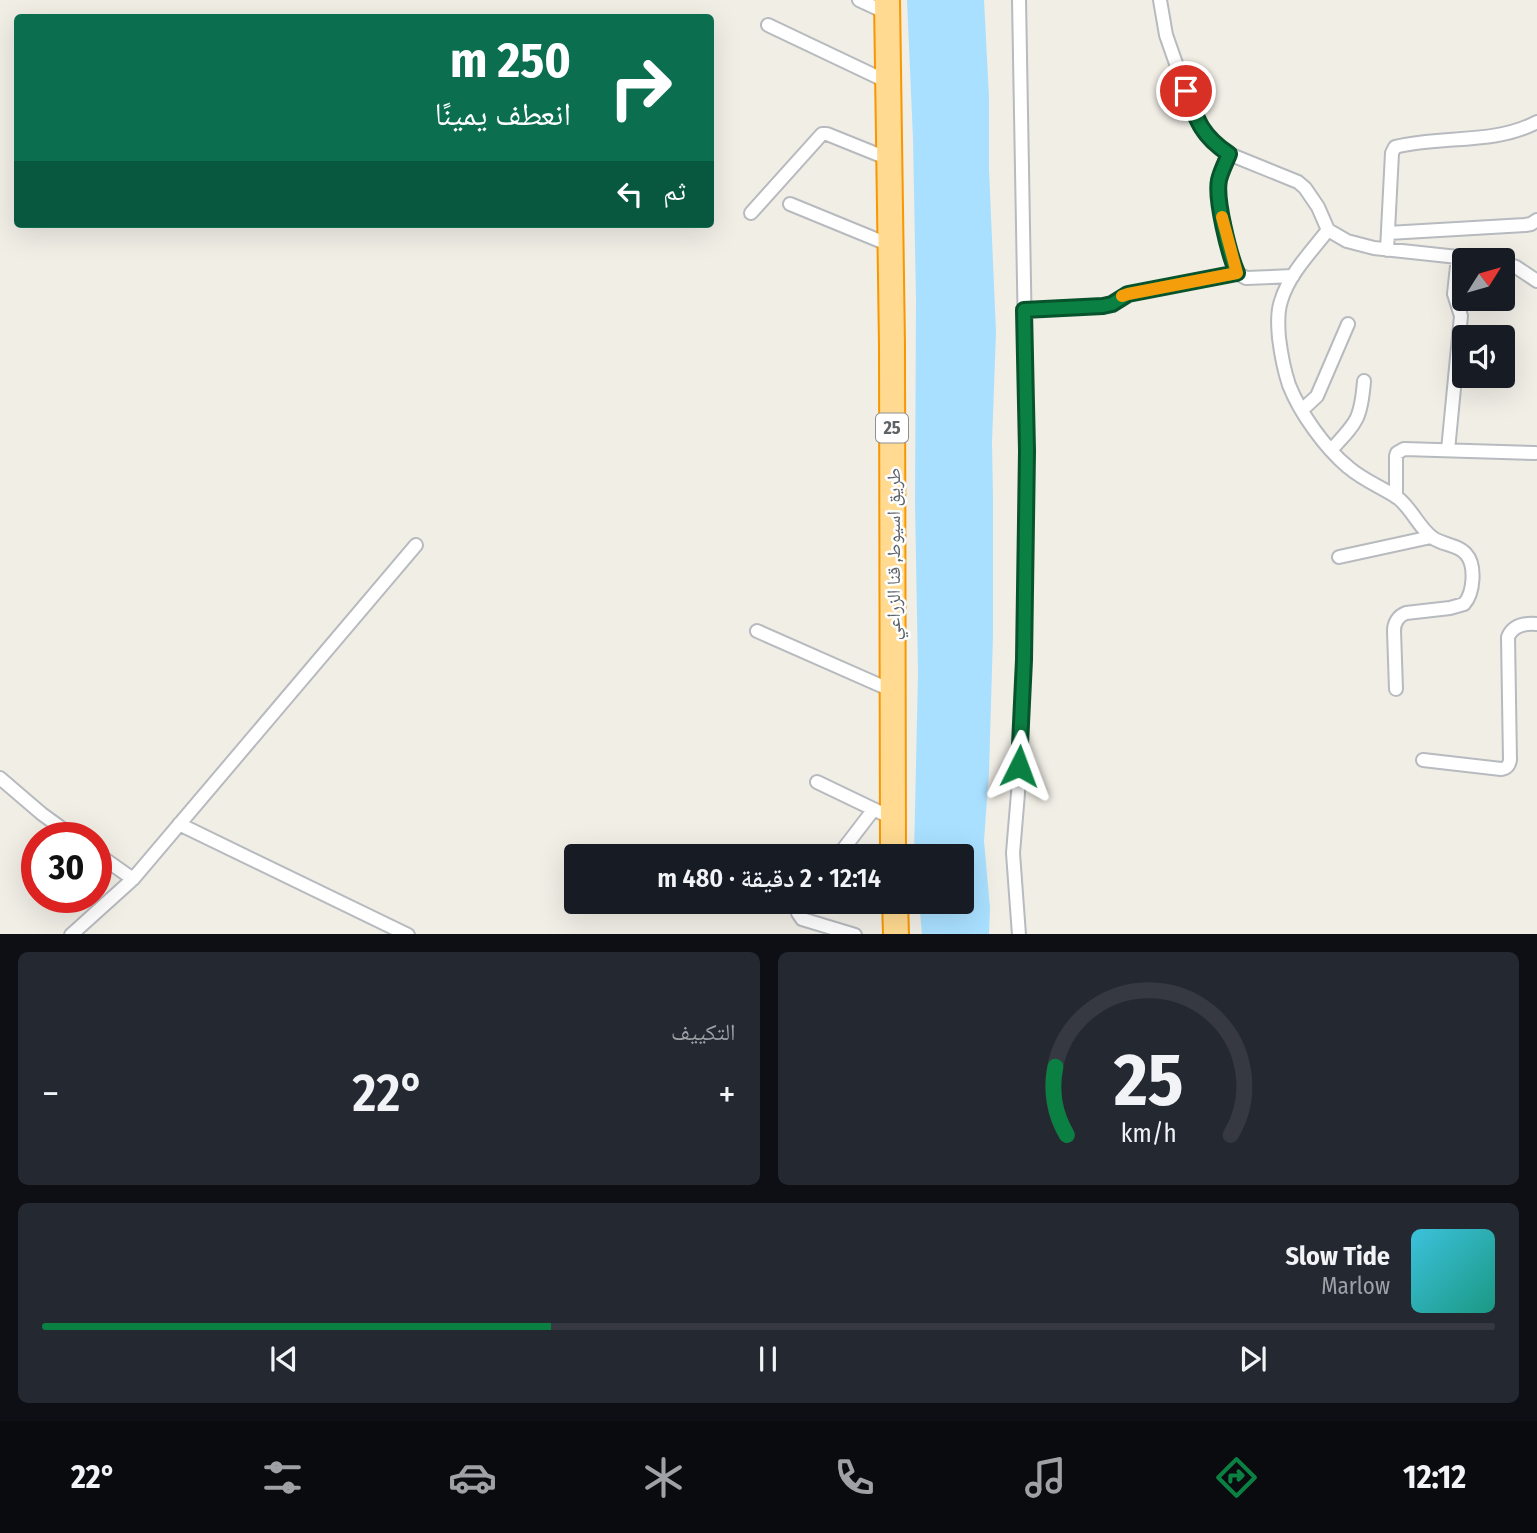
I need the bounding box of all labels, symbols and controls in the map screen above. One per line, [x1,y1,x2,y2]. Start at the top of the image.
text: 250 m [450,31,571,90]
icon: right [595,42,686,133]
pin [1156,61,1216,121]
icon: arrive [1167,72,1205,110]
text: انعطف يمينًا [434,95,571,133]
icon: left [611,175,649,213]
text: ثم [663,176,686,207]
north arrow [1452,248,1516,312]
map controls [1452,248,1515,388]
button: sound [1452,325,1515,388]
road number: 25 [876,414,908,442]
street label: طريق اسيوط, قنا الزراعي [882,468,909,640]
position arrow [982,729,1056,803]
speed limit sign: 30 [21,822,112,913]
text: 12:14 · 2 دقيقة · 480 m [657,863,881,894]
text: التكييف [671,1018,736,1046]
text: 25 [1113,1037,1183,1124]
text: 22° [353,1062,425,1125]
text: − [42,1071,59,1117]
text: + [718,1071,736,1117]
text: km/h [1120,1118,1176,1148]
text: Slow Tide [1286,1241,1390,1272]
text: Marlow [1321,1272,1390,1300]
icon: previous [265,1340,303,1378]
icon: pause [749,1340,787,1378]
icon: next [1234,1340,1272,1378]
icon: filters [258,1453,307,1502]
icon: car [448,1453,497,1502]
icon: climate [639,1453,688,1502]
icon: phone [830,1453,879,1502]
icon: music [1021,1453,1070,1502]
icon: directions [1212,1453,1261,1502]
text: 22° [71,1458,116,1496]
text: 12:12 [1403,1458,1466,1496]

